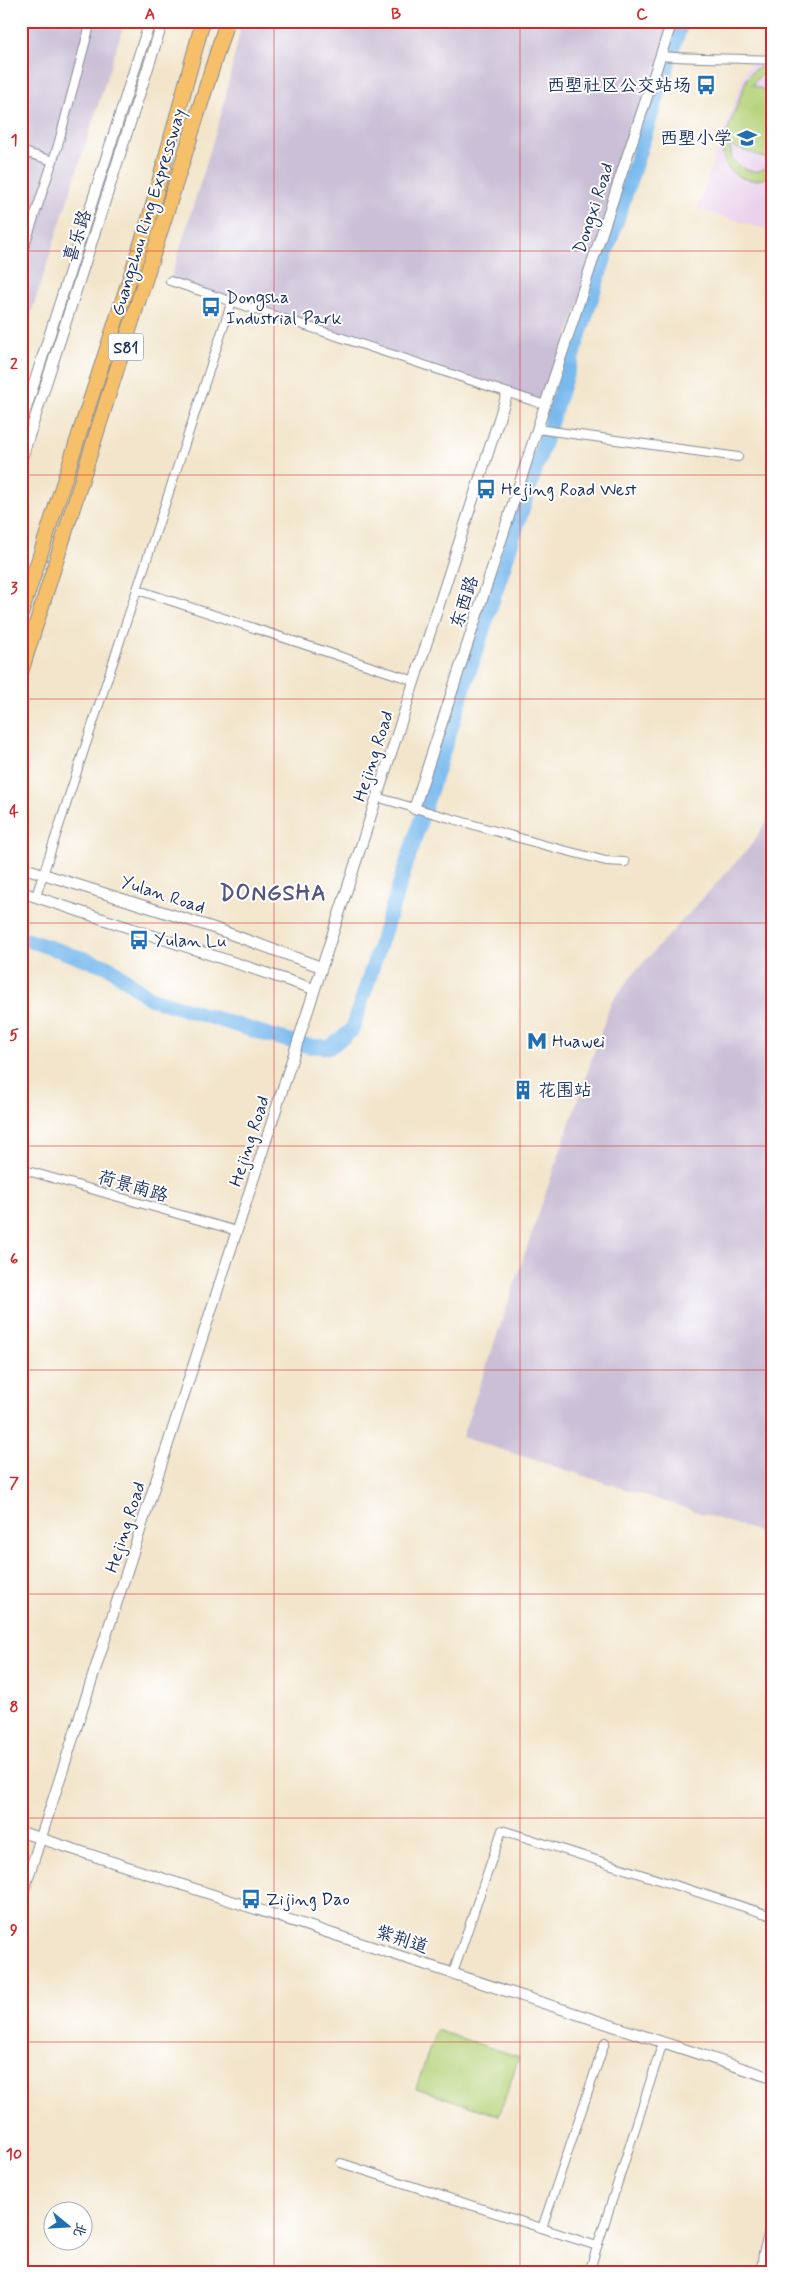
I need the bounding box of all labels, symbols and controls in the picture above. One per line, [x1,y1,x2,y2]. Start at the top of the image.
text: A [145,4,155,25]
text: B [391,4,401,25]
text: C [636,4,648,25]
place label: 西塱社区公交站场 [547,74,691,98]
bus stop icon: 西塱社区公交站场 [695,74,717,96]
street label: Guangzhou Ring Expressway [106,106,193,319]
place label: 西塱小学 [660,127,732,151]
school or university icon: 西塱小学 [736,127,758,149]
text: 1 [10,130,18,151]
street label: Dongxi Road [568,160,621,257]
street label: 喜乐路 [58,207,98,266]
place label: Dongsha Industrial Park [226,286,342,331]
bus stop icon: Dongsha Industrial Park [200,296,222,318]
road number: S81 [108,334,144,361]
text: 2 [10,354,18,375]
bus stop icon: Hejing Road West [475,478,497,500]
place label: Hejing Road West [501,478,637,502]
street label: 东西路 [445,573,485,632]
text: 3 [10,578,18,599]
street label: Hejing Road [348,708,400,805]
text: 4 [9,801,19,822]
street label: Yulan Road [117,870,208,920]
district label: DONGSHA [219,880,327,908]
bus stop icon: Yulan Lu [128,929,150,951]
place label: Yulan Lu [154,929,227,953]
text: 5 [9,1025,19,1046]
metro station icon: Huawei [526,1030,548,1052]
place label: Huawei [552,1030,605,1054]
building icon: 花围站 [512,1079,534,1101]
place label: 花围站 [538,1079,592,1103]
street label: Hejing Road [224,1093,276,1190]
street label: 荷景南路 [95,1166,171,1208]
text: 6 [10,1249,18,1270]
text: 7 [9,1473,19,1494]
street label: Hejing Road [100,1479,152,1576]
text: 8 [9,1697,19,1718]
bus stop icon: Zijing Dao [240,1888,262,1910]
place label: Zijing Dao [266,1888,350,1912]
text: 9 [10,1920,18,1941]
street label: 紫荆道 [372,1920,431,1960]
text: 10 [6,2144,22,2165]
north arrow [42,2200,92,2250]
text: 北 [69,2220,90,2239]

